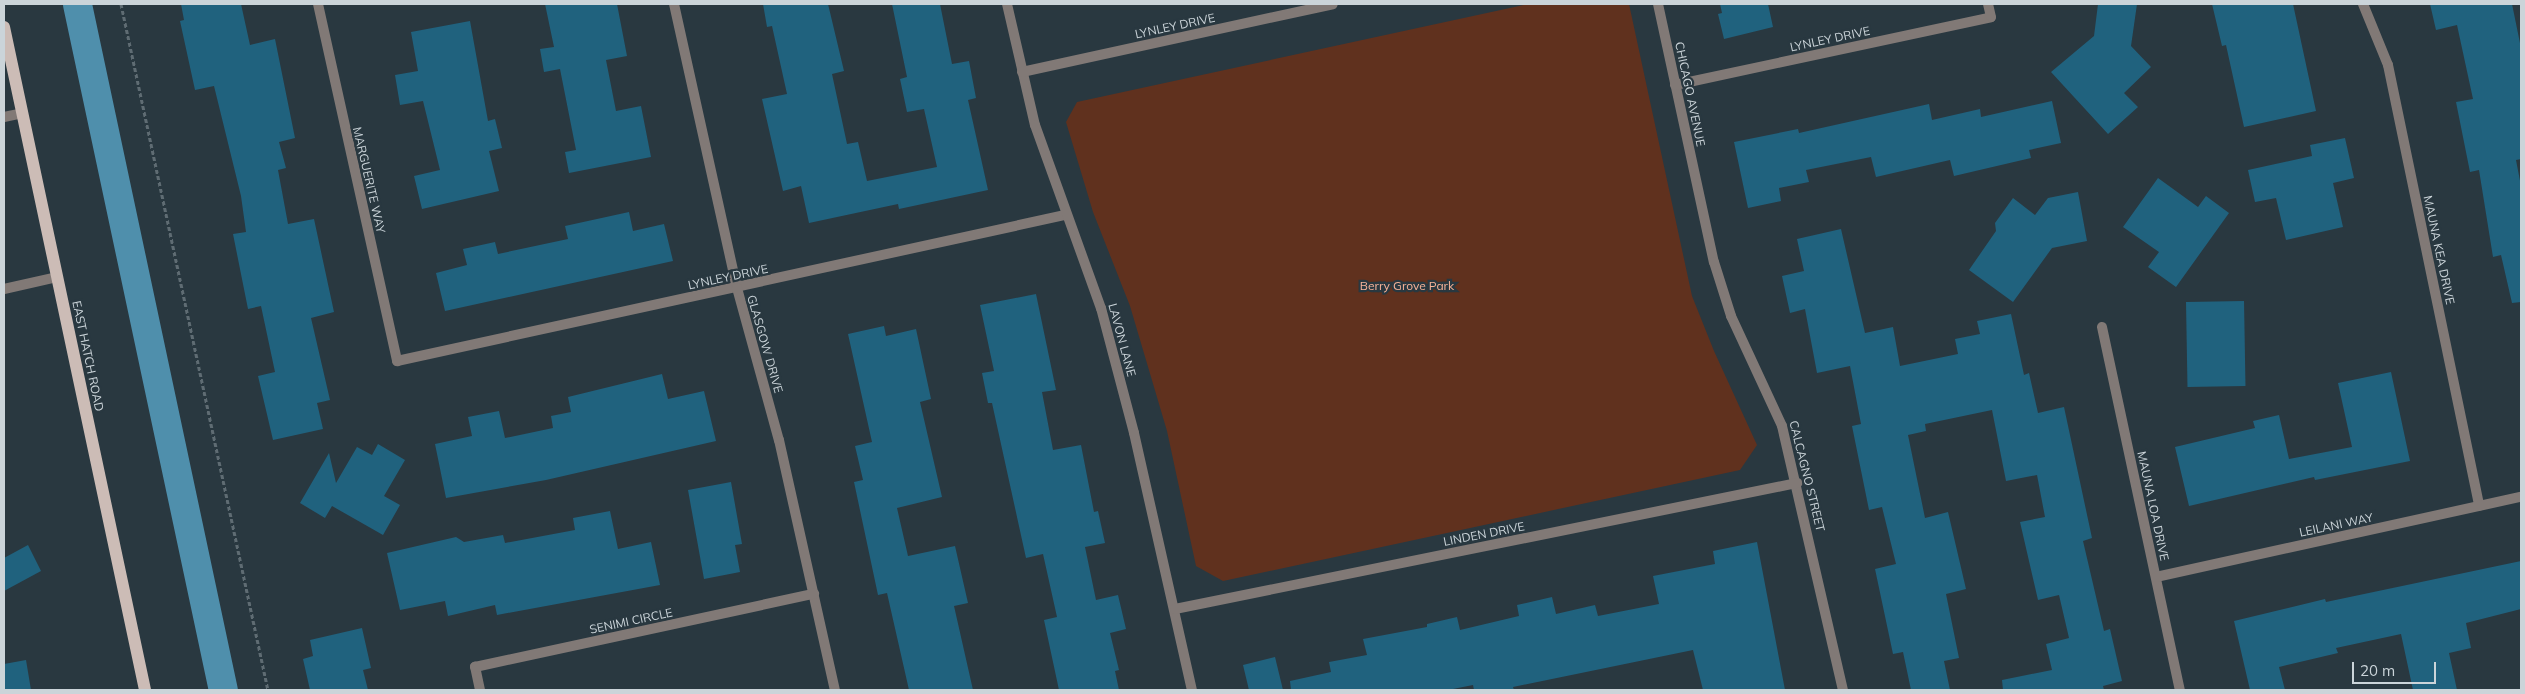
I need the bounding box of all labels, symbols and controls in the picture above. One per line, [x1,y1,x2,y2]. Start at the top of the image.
street label: LYNLEY DRIVE [1134,11,1216,41]
street label: LYNLEY DRIVE [1789,24,1871,54]
street label: CHICAGO AVENUE [1672,40,1708,148]
street label: MARGUERITE WAY [350,125,388,235]
street label: MAUNA KEA DRIVE [2420,194,2458,306]
street label: LYNLEY DRIVE [687,262,769,292]
park label: Berry Grove Park [1360,279,1454,293]
street label: GLASGOW DRIVE [744,293,786,395]
street label: EAST HATCH ROAD [69,299,107,413]
street label: LAVON LANE [1105,302,1139,378]
street label: CALCAGNO STREET [1786,419,1828,533]
street label: MAUNA LOA DRIVE [2134,450,2172,562]
street label: LEILANI WAY [2298,510,2374,540]
street label: LINDEN DRIVE [1442,519,1526,549]
street label: SENIMI CIRCLE [588,605,674,637]
scale bar [2355,652,2439,684]
text: 20 m [2360,661,2395,680]

